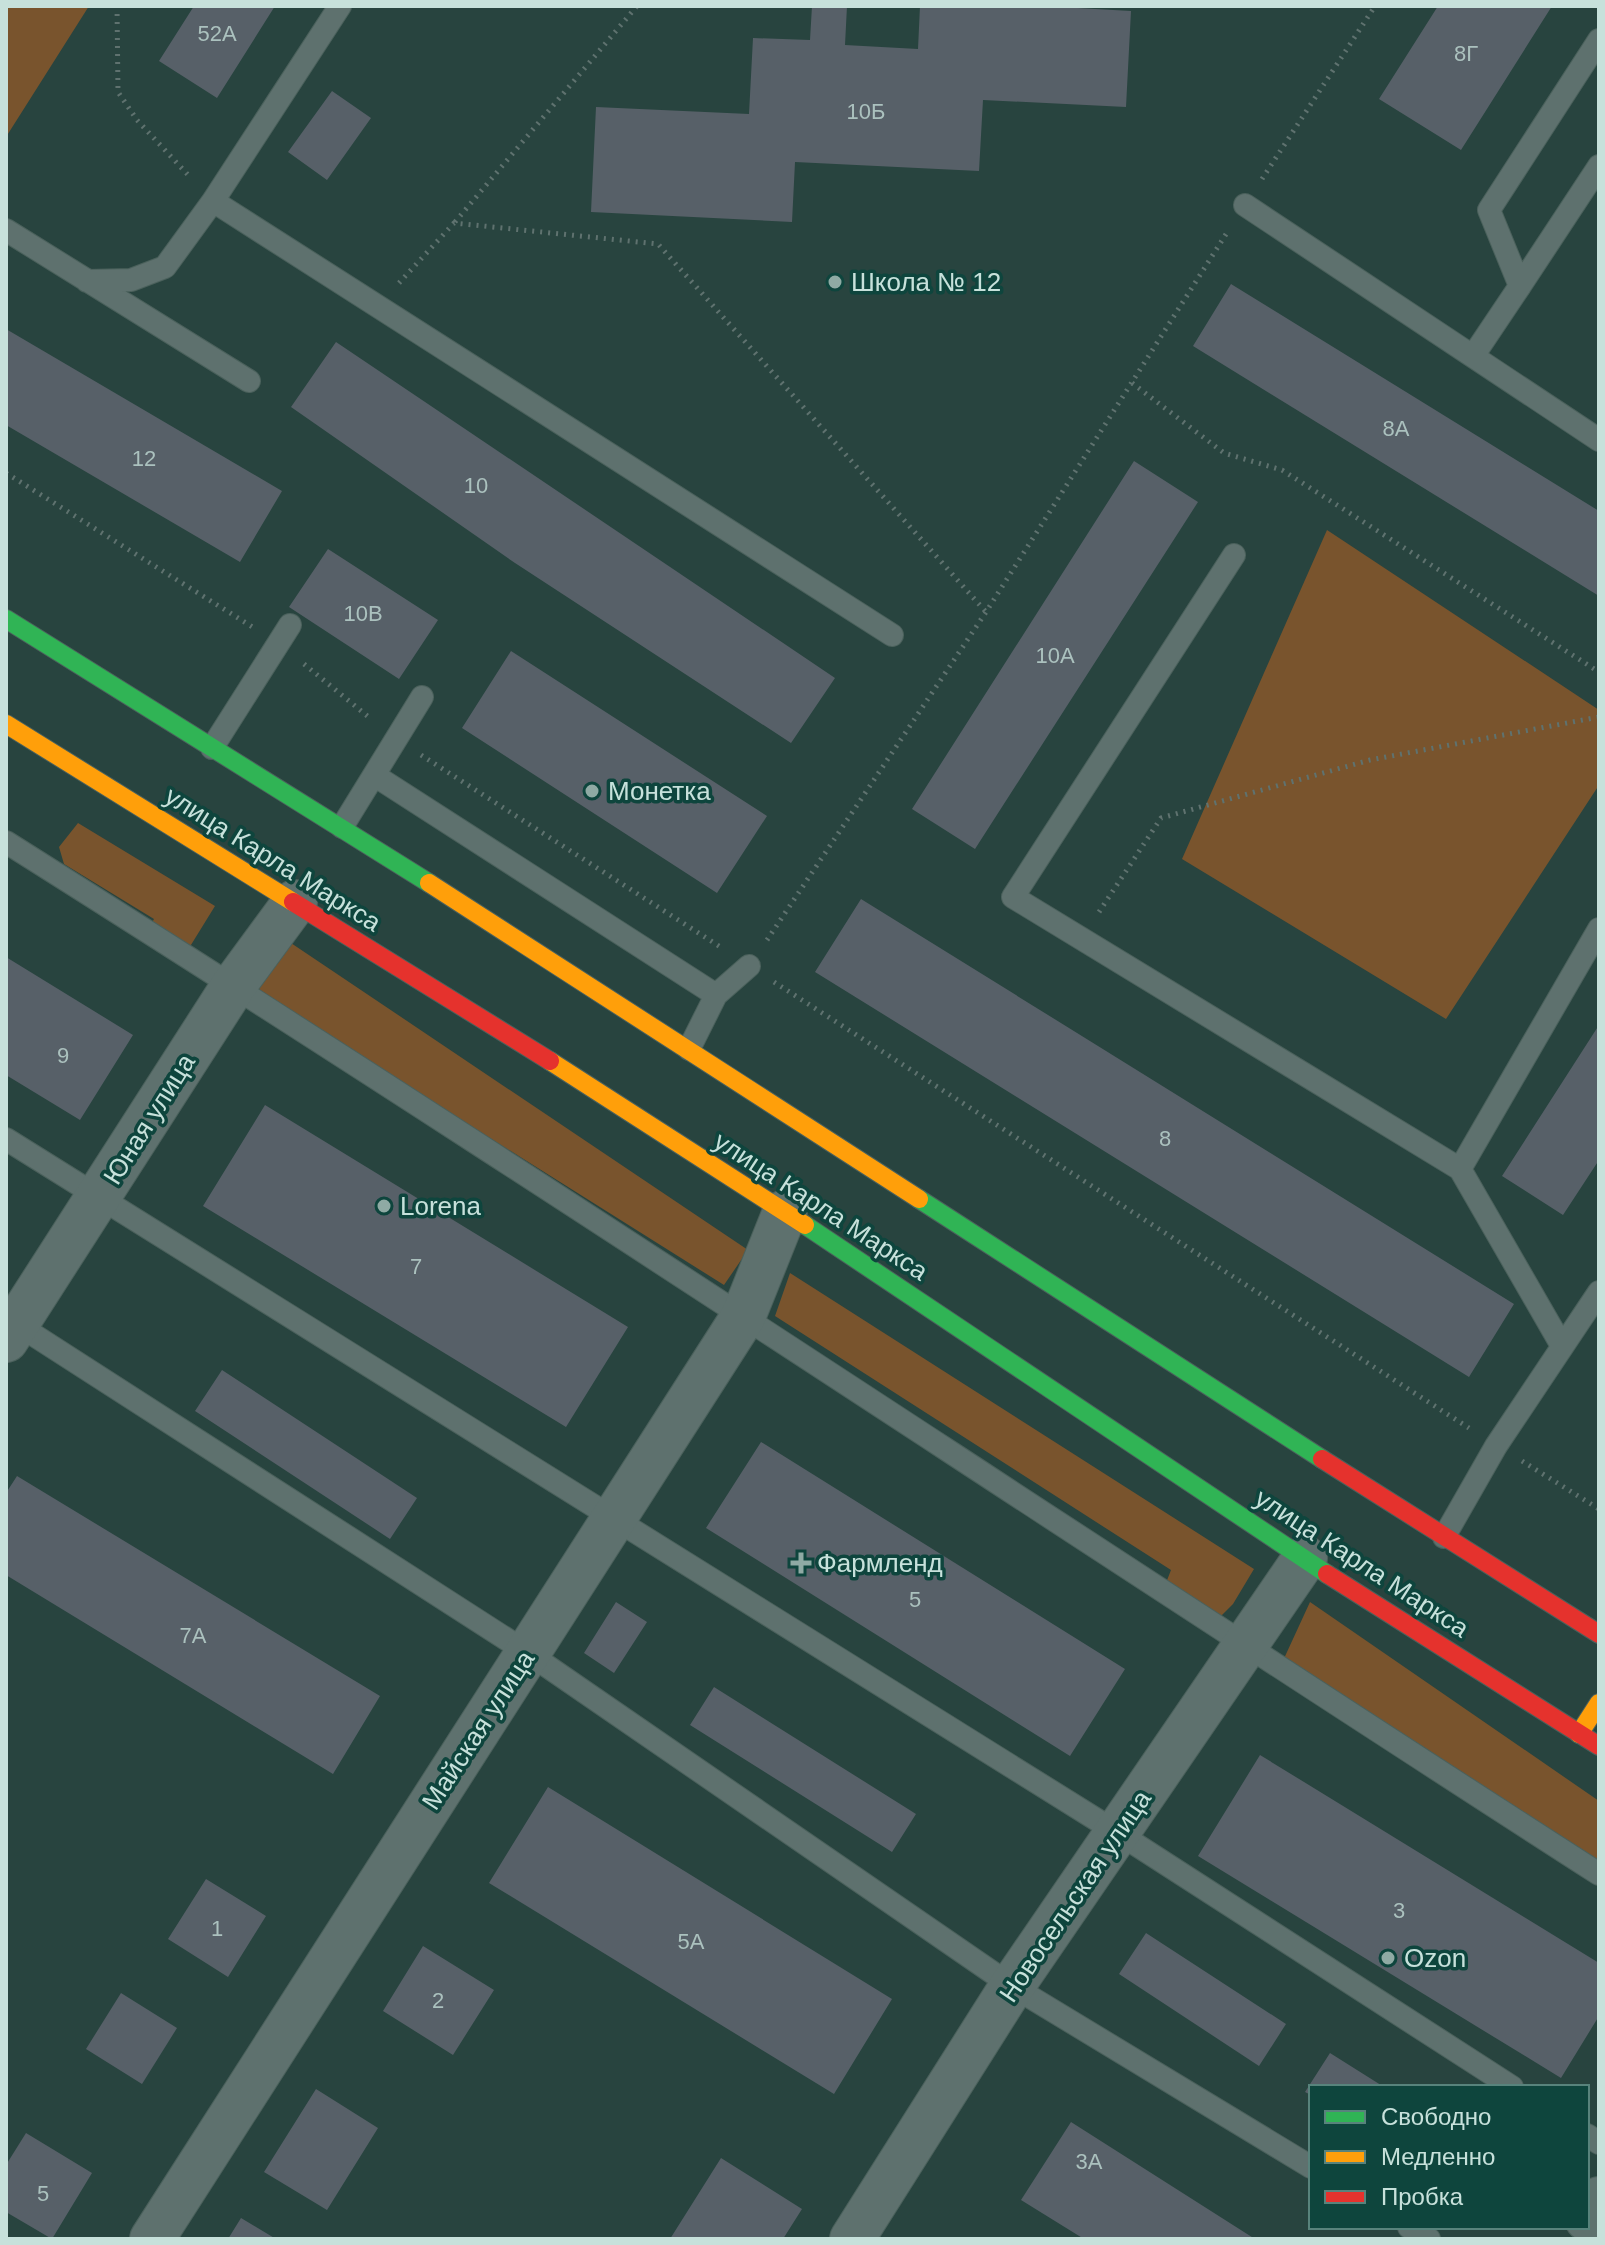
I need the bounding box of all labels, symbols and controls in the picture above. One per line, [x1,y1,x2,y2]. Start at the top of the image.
house number: 52А [197,21,237,46]
house number: 8Г [1454,41,1478,66]
house number: 10Б [847,99,885,124]
place label: Школа № 12 [851,267,1001,297]
marker: Школа № 12 [826,273,844,291]
house number: 8А [1383,416,1410,441]
house number: 12 [132,446,156,471]
house number: 10 [464,473,488,498]
house number: 10В [343,601,383,626]
house number: 10А [1035,643,1075,668]
place label: Монетка [608,776,711,806]
street label: улица Карла Маркса [160,780,387,938]
marker: Монетка [583,782,601,800]
house number: 9 [57,1043,69,1068]
street label: Юная улица [97,1048,201,1190]
street label: улица Карла Маркса [709,1126,934,1287]
house number: 8 [1159,1126,1171,1151]
place label: Lorena [400,1191,481,1221]
marker: Lorena [375,1197,393,1215]
house number: 7 [410,1254,422,1279]
street label: улица Карла Маркса [1250,1483,1475,1644]
place label: Фармленд [817,1548,943,1578]
marker: Фармленд [792,1554,810,1572]
house number: 5 [909,1587,921,1612]
house number: 7А [180,1623,207,1648]
street label: Майская улица [416,1645,541,1815]
street label: Новосельская улица [993,1784,1157,2007]
house number: 3 [1393,1898,1405,1923]
house number: 1 [211,1916,223,1941]
house number: 5А [678,1929,705,1954]
place label: Ozon [1404,1943,1466,1973]
marker: Ozon [1379,1949,1397,1967]
house number: 2 [432,1988,444,2013]
legend [1309,2085,1589,2229]
text: Свободно [1381,2103,1491,2130]
text: Медленно [1381,2143,1495,2170]
house number: 3А [1076,2149,1103,2174]
house number: 5 [37,2181,49,2206]
text: Пробка [1381,2183,1464,2210]

